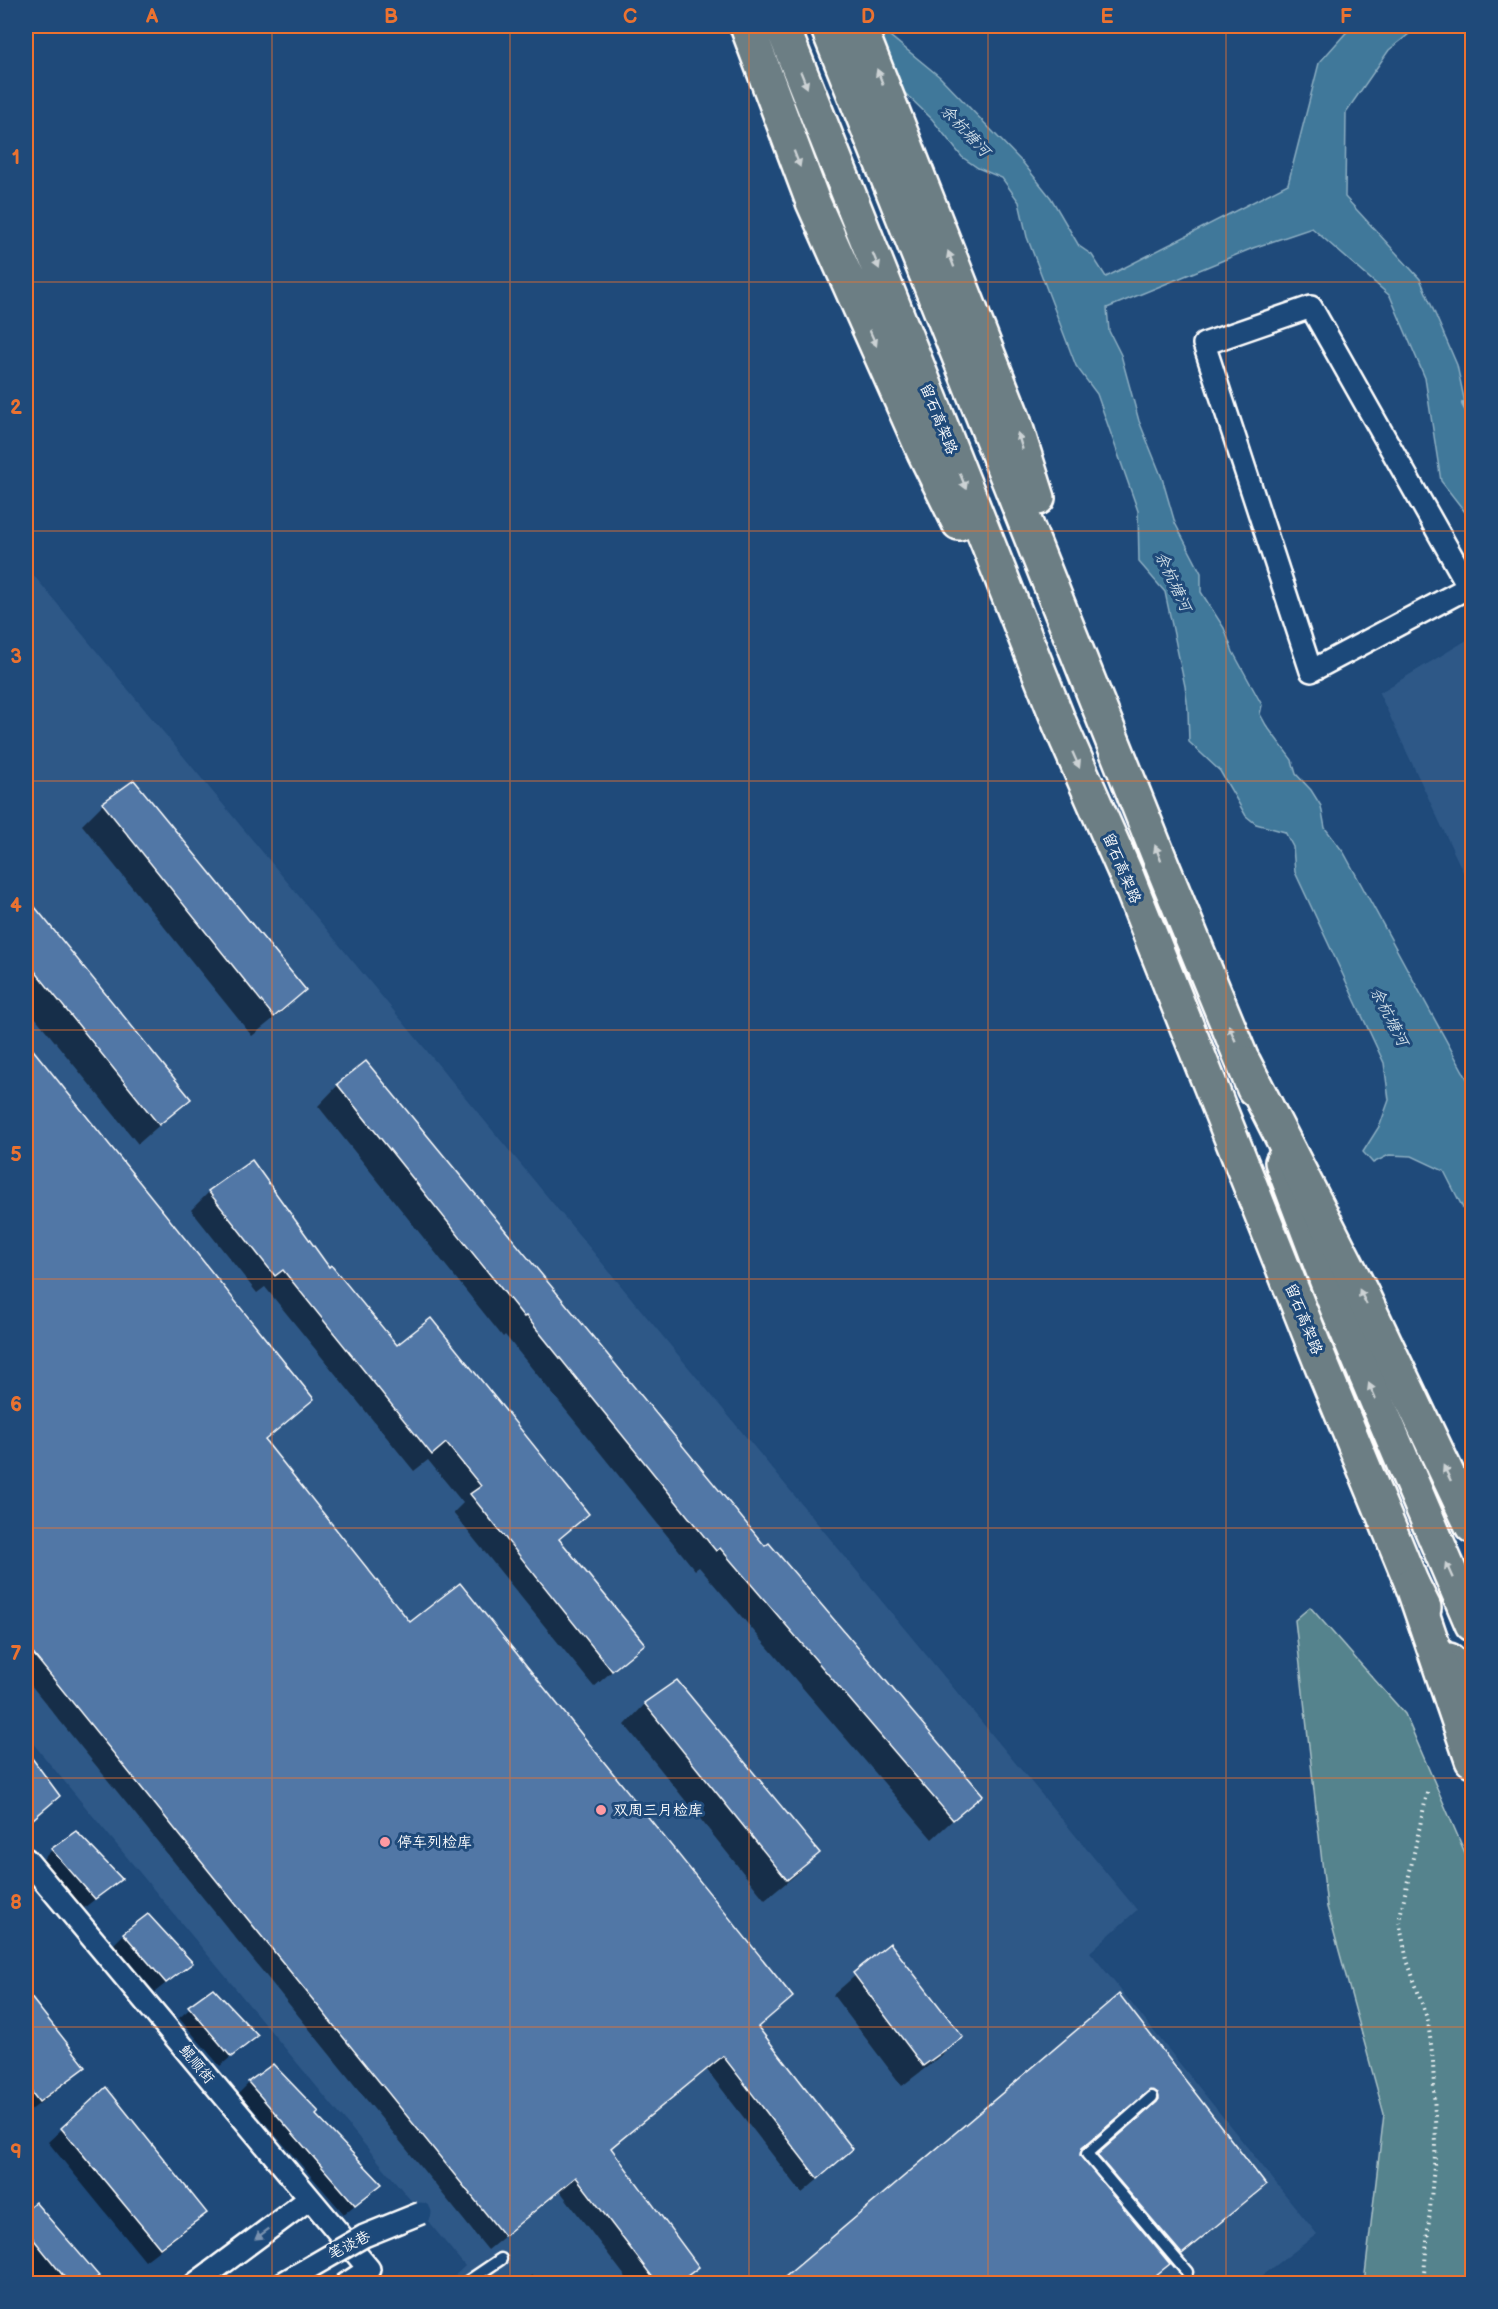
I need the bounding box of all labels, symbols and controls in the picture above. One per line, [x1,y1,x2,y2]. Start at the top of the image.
text: A [145,5,159,29]
text: B [384,5,398,29]
text: C [623,5,637,29]
text: D [861,5,875,29]
text: E [1101,5,1114,29]
text: F [1340,5,1352,29]
one-way arrow [874,68,884,86]
one-way arrow [800,71,809,89]
water label: 余杭塘河 [936,101,996,163]
text: 1 [12,146,20,170]
one-way arrow [793,150,802,168]
one-way arrow [946,249,956,267]
one-way arrow [872,252,881,270]
one-way arrow [869,330,878,347]
street label: 留石高架路 [916,381,961,458]
text: 2 [10,396,22,420]
one-way arrow [1015,432,1024,450]
one-way arrow [959,473,969,491]
water label: 余杭塘河 [1151,549,1196,617]
text: 3 [10,645,22,669]
one-way arrow [1071,751,1080,768]
street label: 留石高架路 [1098,830,1145,906]
one-way arrow [1152,844,1162,862]
text: 4 [10,894,22,918]
water label: 余杭塘河 [1366,984,1413,1052]
one-way arrow [1227,1024,1237,1042]
text: 5 [10,1143,22,1167]
street label: 留石高架路 [1281,1281,1326,1358]
one-way arrow [1359,1289,1368,1306]
one-way arrow [1368,1382,1377,1399]
text: 6 [10,1393,22,1417]
one-way arrow [1443,1465,1452,1482]
one-way arrow [1444,1561,1453,1579]
text: 7 [10,1642,22,1666]
place label: 双周三月检库 [613,1801,703,1820]
marker: 双周三月检库 [594,1803,608,1817]
place label: 停车列检库 [397,1833,472,1852]
marker: 停车列检库 [378,1835,392,1849]
text: 8 [10,1891,22,1915]
street label: 鲲顺街 [175,2041,218,2088]
text: 9 [10,2140,22,2164]
one-way arrow [254,2227,269,2239]
street label: 笔谈巷 [325,2227,374,2264]

